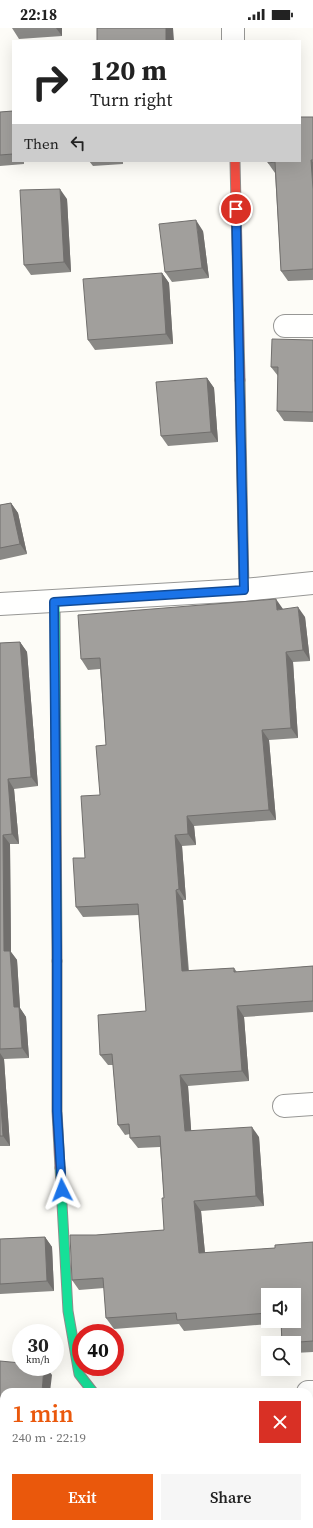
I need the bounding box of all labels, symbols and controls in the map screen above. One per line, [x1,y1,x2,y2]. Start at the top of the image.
text: 22:18 [20,4,57,25]
text: 120 m [90,51,167,89]
icon: right [24,56,76,108]
text: Turn right [90,87,172,112]
icon: left [67,132,89,154]
text: Then [24,133,59,154]
pin [219,192,253,226]
icon: arrive [225,198,247,220]
position arrow [41,1169,83,1211]
map controls [261,1288,301,1376]
button: sound [261,1288,301,1328]
speed limit sign: 40 [72,1324,124,1376]
text: 30 [27,1331,49,1359]
button: search [261,1336,301,1376]
text: km/h [26,1353,50,1366]
text: 1 min [12,1397,74,1430]
button: close [259,1401,301,1443]
text: 240 m · 22:19 [12,1429,86,1446]
button: Exit [12,1474,153,1520]
button: Share [161,1474,301,1520]

